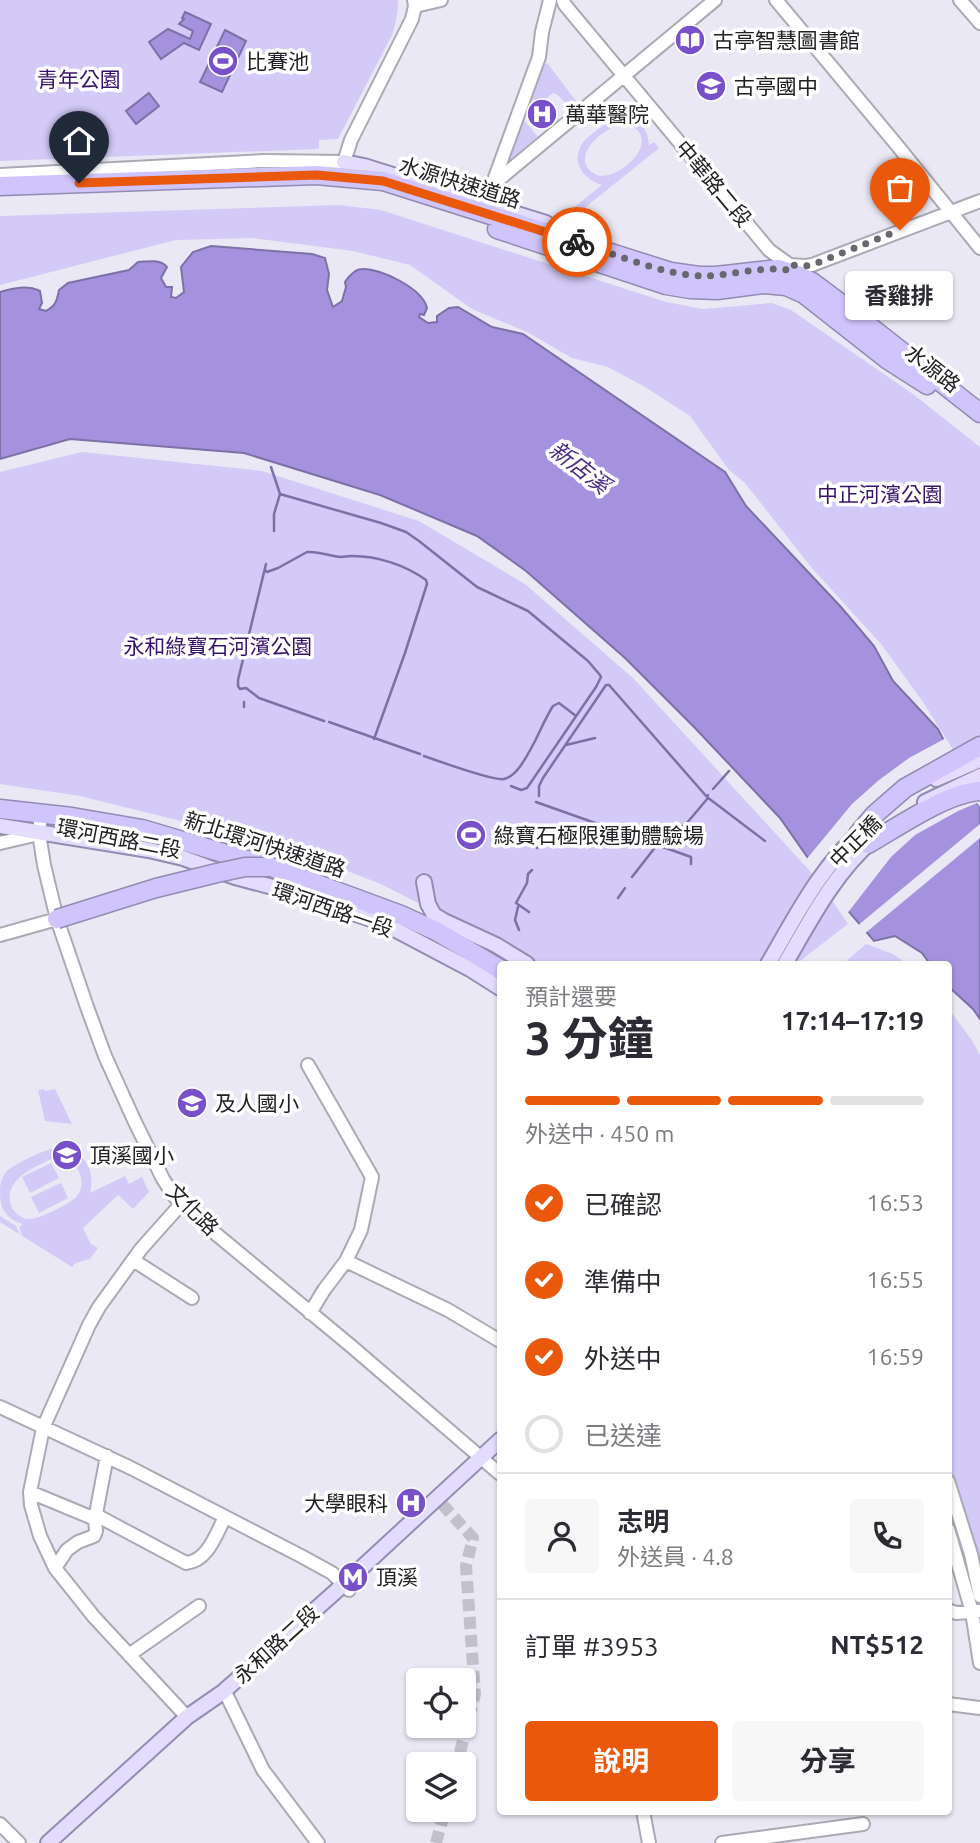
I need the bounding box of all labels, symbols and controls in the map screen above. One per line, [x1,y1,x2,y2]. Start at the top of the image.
library icon: 古亭智慧圖書館 [673,23,707,57]
place label: 古亭智慧圖書館 [713,28,860,52]
sports icon: 比賽池 [206,44,240,78]
place label: 比賽池 [246,49,309,73]
park label: 青年公園 [37,67,121,91]
school or university icon: 古亭國中 [694,69,728,103]
place label: 古亭國中 [734,74,818,98]
hospital icon: 萬華醫院 [525,97,559,131]
place label: 萬華醫院 [565,102,649,126]
pin [49,111,109,183]
icon: home [60,122,98,160]
street label: 中華路二段 [671,135,757,231]
street label: 水源快速道路 [396,152,524,212]
pin [870,158,930,230]
icon: bag [881,169,919,207]
courier [542,207,612,277]
icon: bike [558,223,596,261]
callout: 香雞排 [846,272,954,321]
text: 香雞排 [865,283,934,308]
street label: 水源路 [901,339,965,397]
water label: 新店溪 [545,436,617,500]
park label: 中正河濱公園 [817,482,943,506]
park label: 永和綠寶石河濱公園 [124,634,313,658]
street label: 新北環河快速道路 [181,807,349,881]
street label: 中正橋 [824,810,886,872]
street label: 環河西路二段 [55,814,183,862]
sports icon: 綠寶石極限運動體驗場 [454,818,488,852]
place label: 綠寶石極限運動體驗場 [494,823,704,847]
street label: 環河西路一段 [270,877,396,941]
text: 預計還要 [525,984,617,1009]
text: 17:14–17:19 [781,1006,924,1035]
text: 3 分鐘 [525,1012,654,1064]
school or university icon: 及人國小 [175,1086,209,1120]
place label: 及人國小 [215,1091,299,1115]
text: 外送中 · 450 m [525,1121,674,1146]
school or university icon: 頂溪國小 [50,1138,84,1172]
place label: 頂溪國小 [90,1143,174,1167]
street label: 文化路 [162,1178,224,1240]
icon: check [525,1184,563,1222]
text: 已確認 [584,1190,662,1219]
text: 16:53 [866,1190,924,1215]
icon: check [525,1261,563,1299]
text: 準備中 [584,1267,662,1296]
text: 16:55 [866,1267,924,1292]
icon: check [525,1338,563,1376]
text: 外送中 [584,1344,662,1373]
text: 16:59 [866,1344,924,1369]
text: 已送達 [584,1421,662,1450]
hospital icon: 大學眼科 [394,1486,428,1520]
place label: 大學眼科 [304,1491,388,1515]
button: person [525,1499,599,1573]
button: phone [850,1499,924,1573]
text: 志明 [617,1507,669,1536]
text: 外送員 · 4.8 [617,1544,734,1569]
metro station icon: 頂溪 [336,1560,370,1594]
place label: 頂溪 [376,1565,418,1589]
street label: 永和路二段 [229,1600,323,1688]
text: NT$512 [830,1630,924,1659]
text: 訂單 #3953 [525,1632,659,1661]
map controls [406,1668,476,1822]
button: locate [406,1668,476,1738]
button: 說明 [525,1721,718,1801]
button: 分享 [732,1721,924,1801]
button: layers [406,1752,476,1822]

